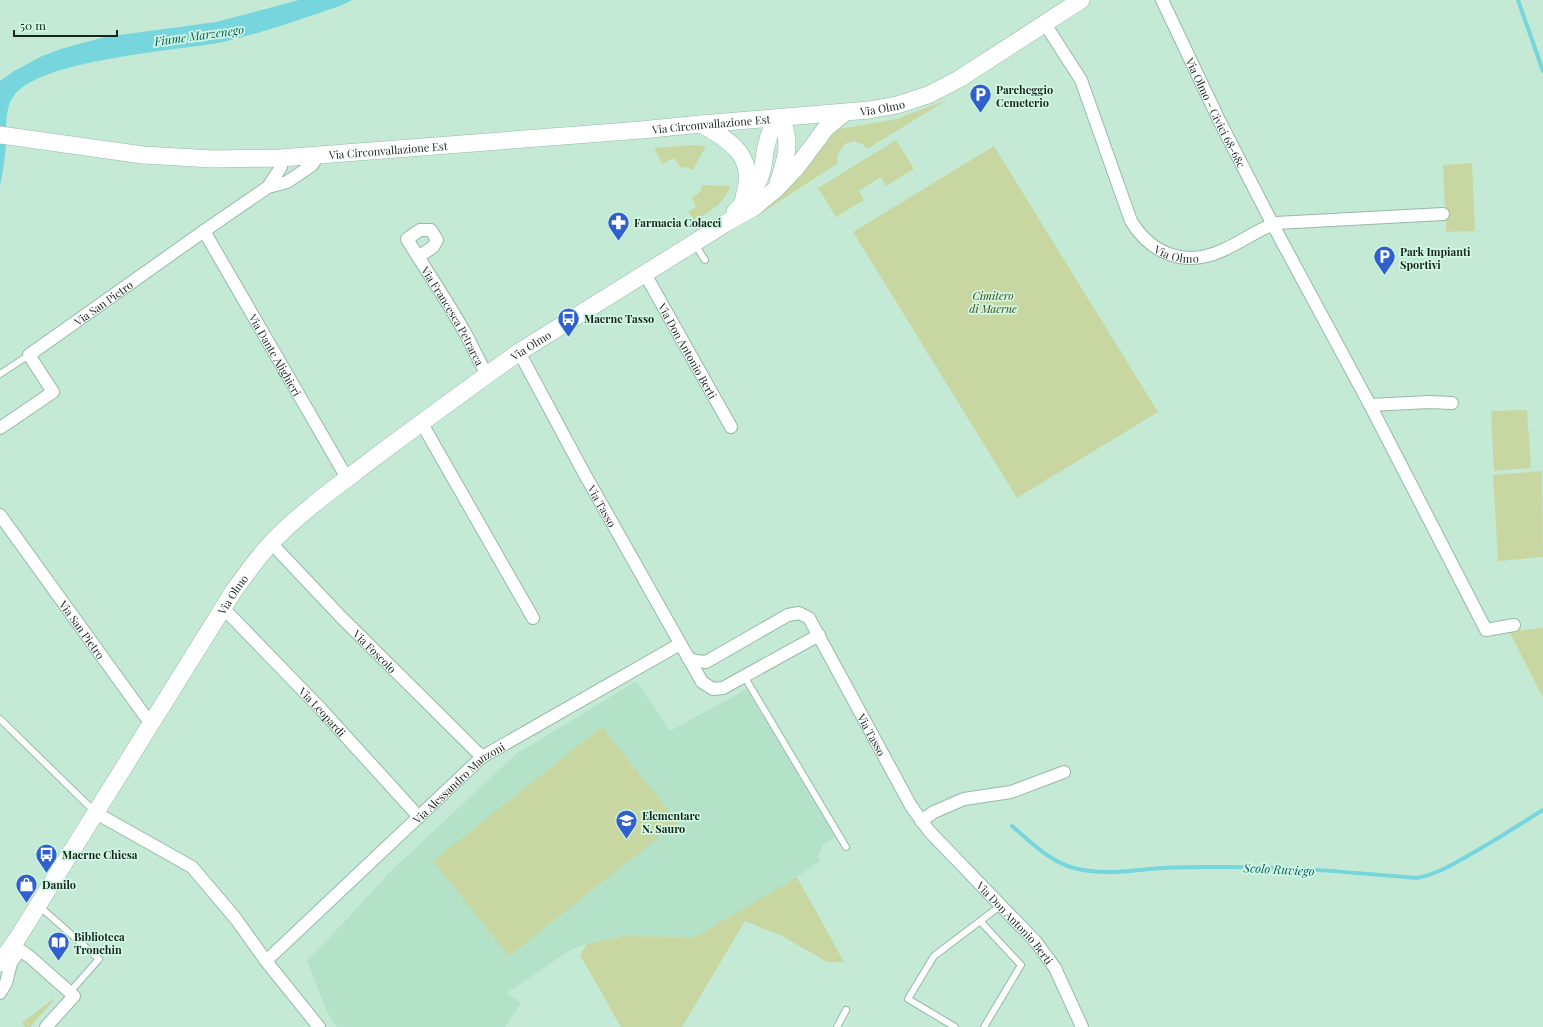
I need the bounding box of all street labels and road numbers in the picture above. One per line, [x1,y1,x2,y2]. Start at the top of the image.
street label: Via Olmo - Civici 68-68c [1183,54,1250,170]
street label: Via Olmo [858,96,907,118]
street label: Via Circonvallazione Est [650,111,771,136]
street label: Via Circonvallazione Est [327,138,448,162]
street label: Via Olmo [1151,240,1199,265]
street label: Via Francesca Petrarca [418,262,488,368]
street label: Via San Pietro [70,277,135,329]
street label: Via Don Antonio Berti [655,299,721,401]
street label: Via Dante Alighieri [246,310,305,398]
street label: Via Olmo [507,327,554,364]
street label: Via Tasso [584,481,620,529]
street label: Via Olmo [213,571,251,618]
street label: Via San Pietro [56,596,109,662]
street label: Via Foscolo [350,625,400,676]
street label: Via Leopardi [295,683,349,739]
street label: Via Tasso [854,710,890,758]
street label: Via Alessandro Manzoni [409,738,507,827]
street label: Via Don Antonio Berti [973,877,1057,967]

